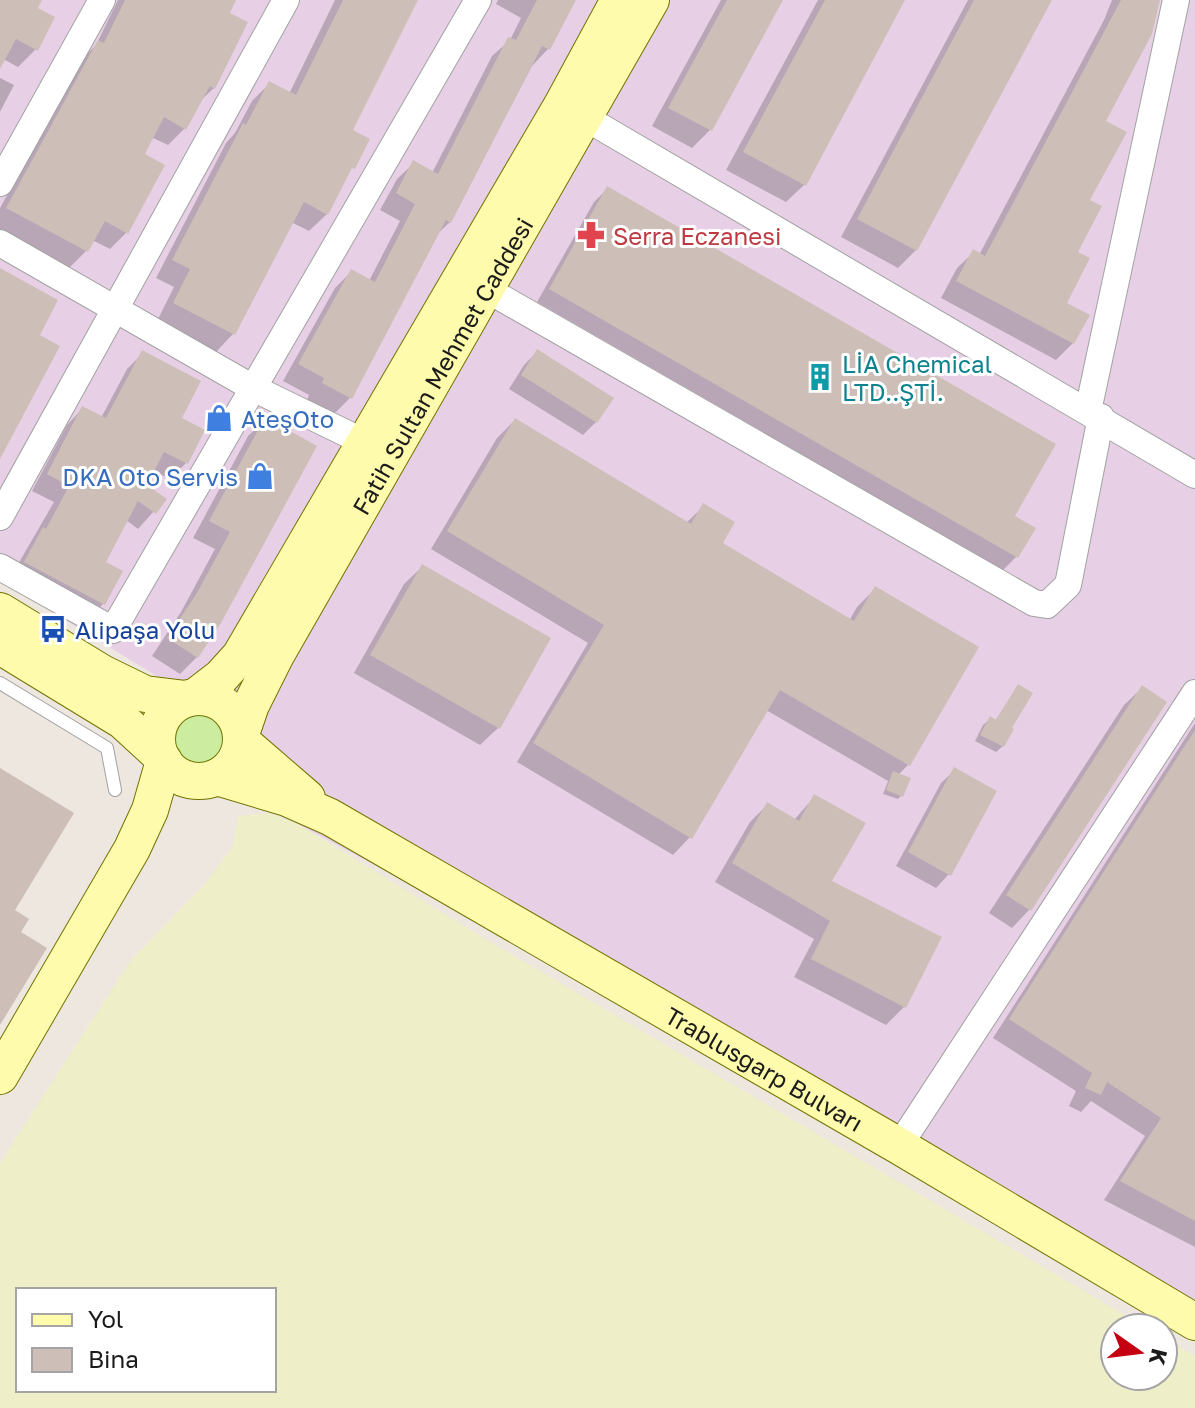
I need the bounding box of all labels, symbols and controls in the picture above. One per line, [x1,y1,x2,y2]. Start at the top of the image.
street label: Fatih Sultan Mehmet Caddesi [345,212,538,519]
pharmacy icon: Serra Eczanesi [576,220,606,250]
place label: Serra Eczanesi [613,221,781,250]
place label: LİA Chemical LTD..ŞTİ. [842,349,992,406]
building icon: LİA Chemical LTD..ŞTİ. [805,362,835,392]
shop icon: AteşOto [204,403,234,433]
place label: AteşOto [241,404,334,433]
shop icon: DKA Oto Servis [245,461,275,491]
place label: DKA Oto Servis [62,462,238,491]
bus stop icon: Alipaşa Yolu [38,614,68,644]
place label: Alipaşa Yolu [75,615,215,644]
street label: Trablusgarp Bulvarı [660,1000,869,1137]
legend [16,1288,276,1392]
text: Yol [88,1304,124,1333]
north arrow [1099,1312,1179,1392]
text: Bina [88,1344,139,1373]
text: K [1144,1346,1174,1368]

